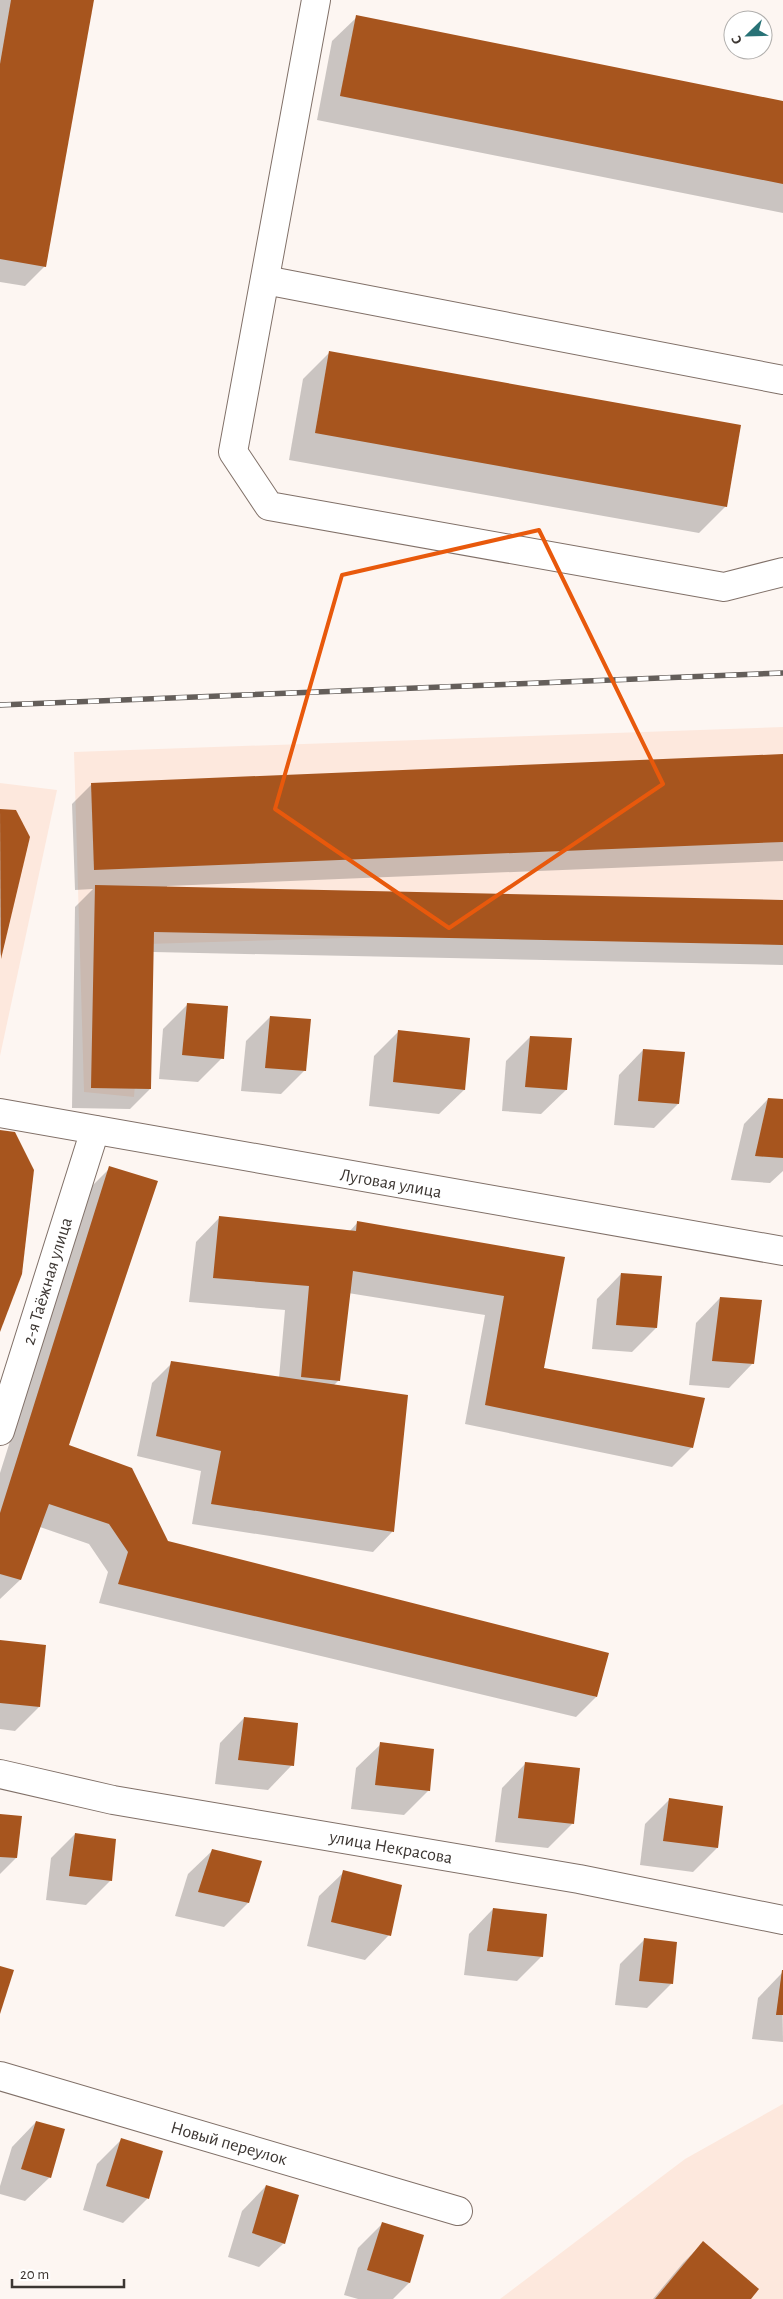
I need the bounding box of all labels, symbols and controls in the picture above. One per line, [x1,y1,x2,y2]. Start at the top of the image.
north arrow [723,10,773,60]
text: С [729,33,745,46]
street label: Луговая улица [339,1166,443,1202]
street label: 2-я Таёжная улица [20,1215,76,1347]
street label: улица Некрасова [327,1828,454,1868]
street label: Новый переулок [169,2119,290,2169]
scale bar [12,2256,125,2288]
text: 20 m [20,2267,49,2282]

